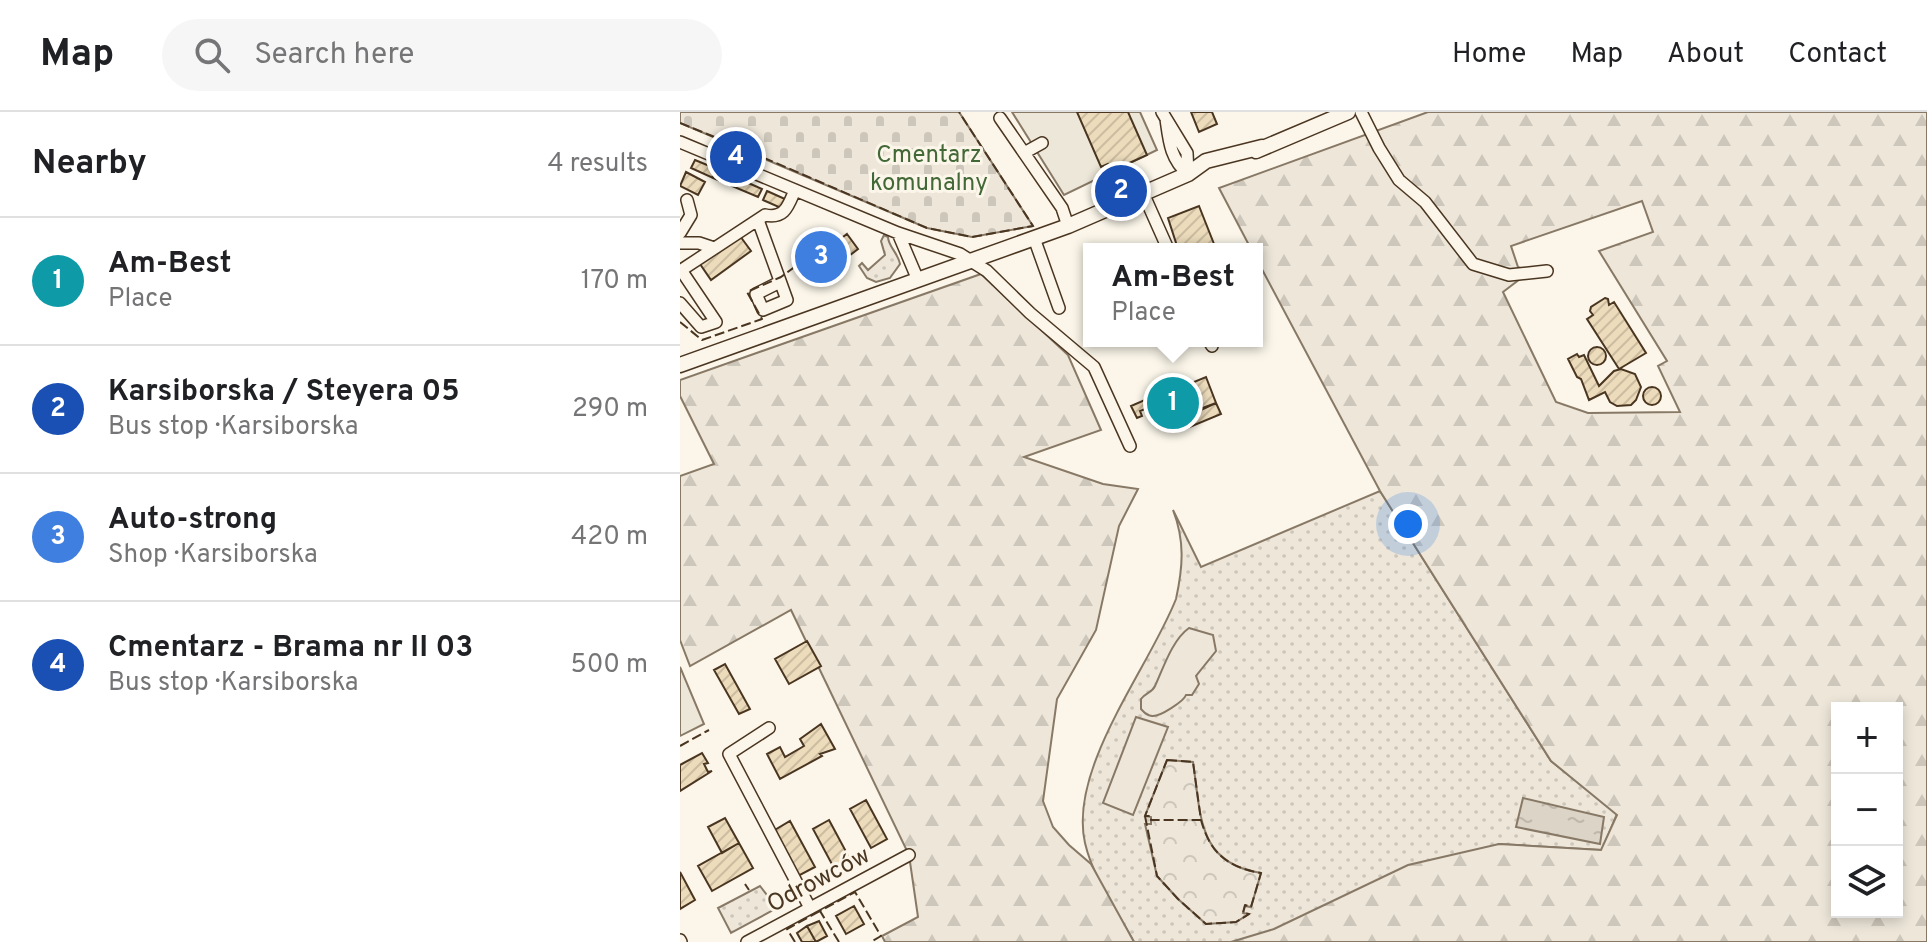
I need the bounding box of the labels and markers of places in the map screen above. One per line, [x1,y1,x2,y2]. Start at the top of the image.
pin: 4 [710,127,762,187]
pin: 2 [1095,161,1147,221]
pin: 3 [795,227,847,287]
pin: 1 [1147,373,1199,433]

